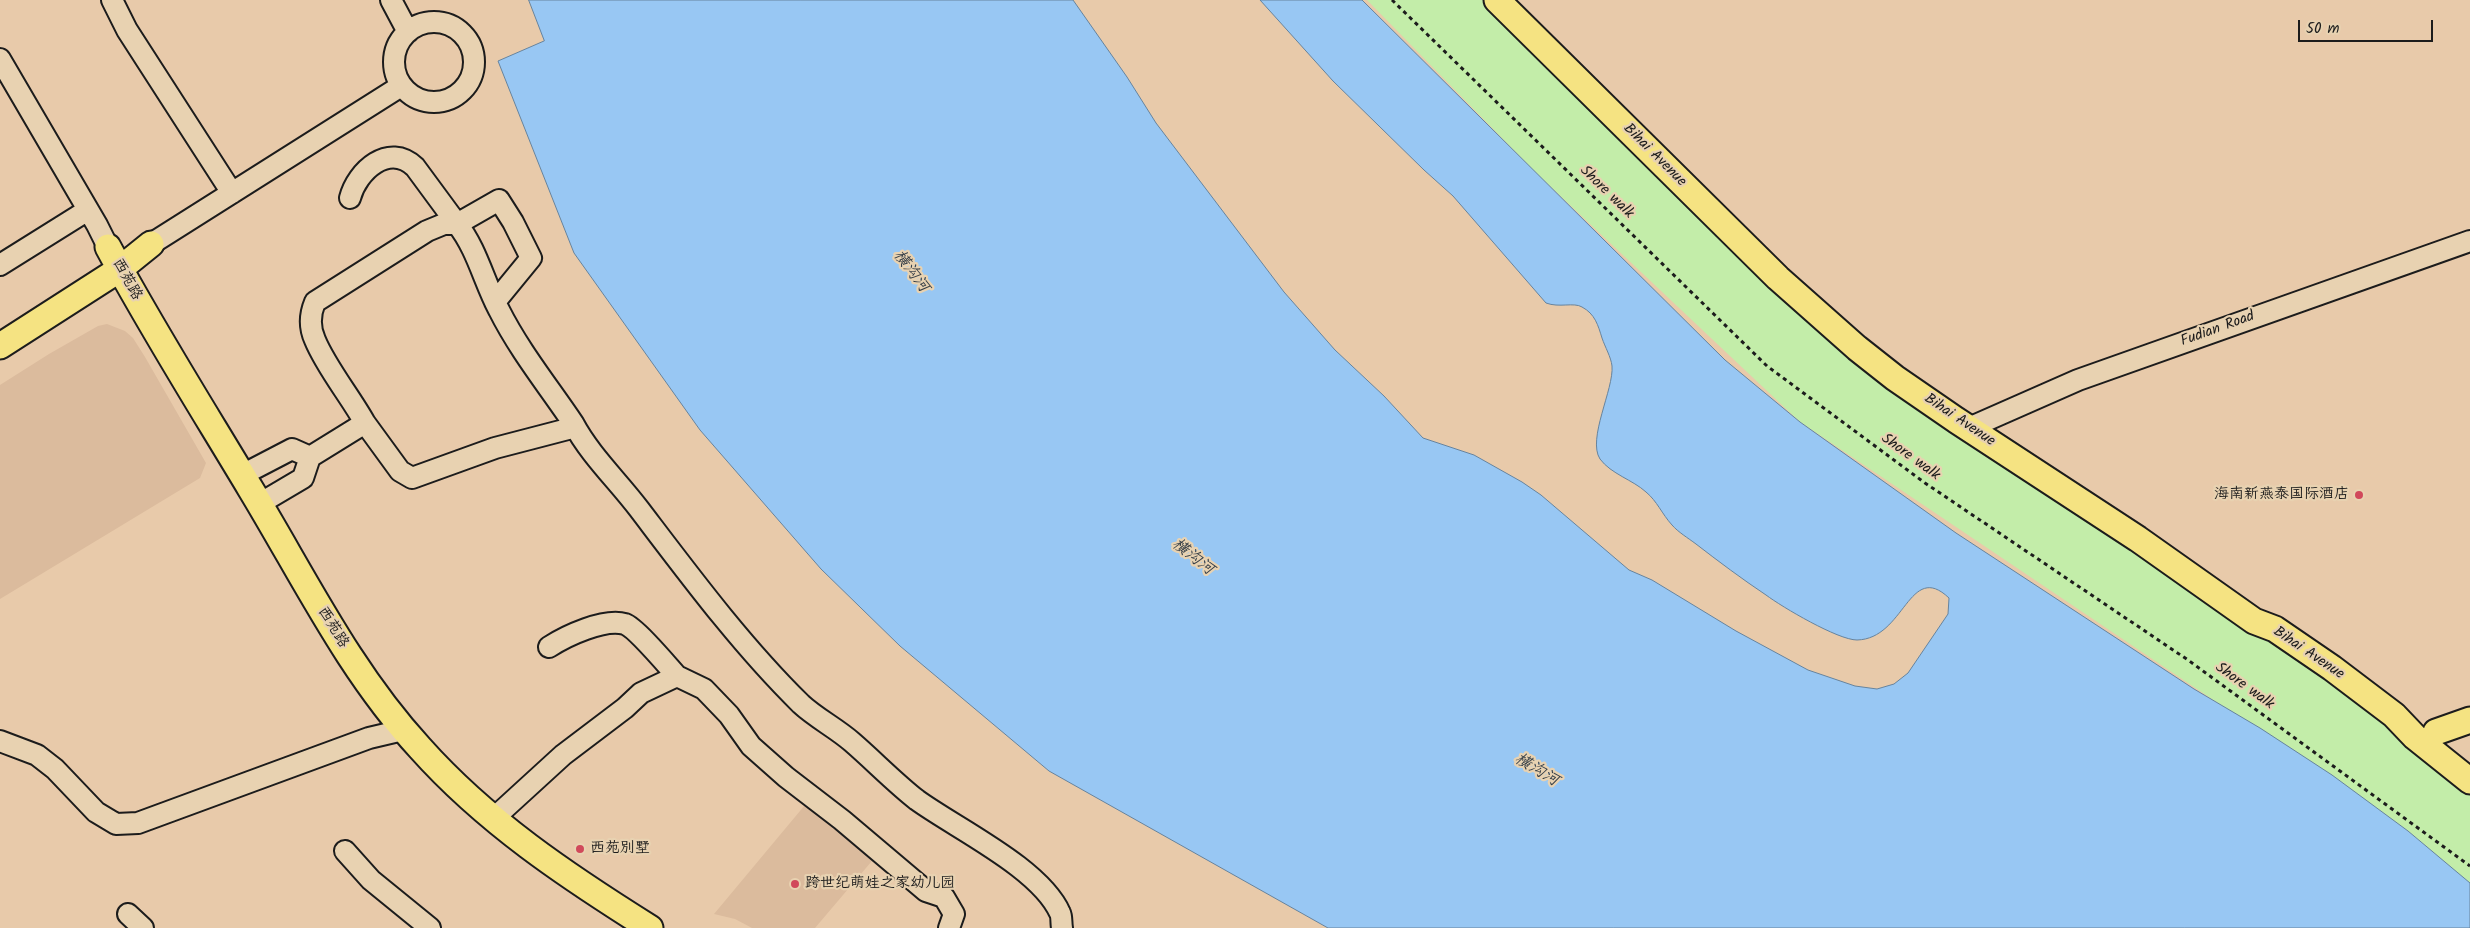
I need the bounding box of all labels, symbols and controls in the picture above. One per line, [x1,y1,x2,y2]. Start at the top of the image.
scale bar [2300,10,2435,42]
text: 50 m [2306,17,2340,41]
street label: Bihai Avenue [1619,121,1689,191]
street label: Shore walk [1575,163,1637,223]
water label: 横沟河 [888,247,932,297]
street label: 西苑路 [107,256,145,304]
street label: Fudian Road [2179,308,2257,352]
street label: Bihai Avenue [1920,391,1998,451]
street label: Shore walk [1877,431,1943,485]
place label: 海南新燕泰国际酒店 [2214,486,2349,504]
marker: 海南新燕泰国际酒店 [2353,489,2365,501]
water label: 横沟河 [1167,536,1217,580]
street label: 西苑路 [312,604,352,652]
street label: Bihai Avenue [2269,624,2347,684]
street label: Shore walk [2211,660,2277,714]
water label: 横沟河 [1510,750,1562,792]
place label: 西苑别墅 [590,840,650,858]
marker: 西苑别墅 [574,843,586,855]
place label: 跨世纪萌娃之家幼儿园 [805,875,955,893]
marker: 跨世纪萌娃之家幼儿园 [789,878,801,890]

